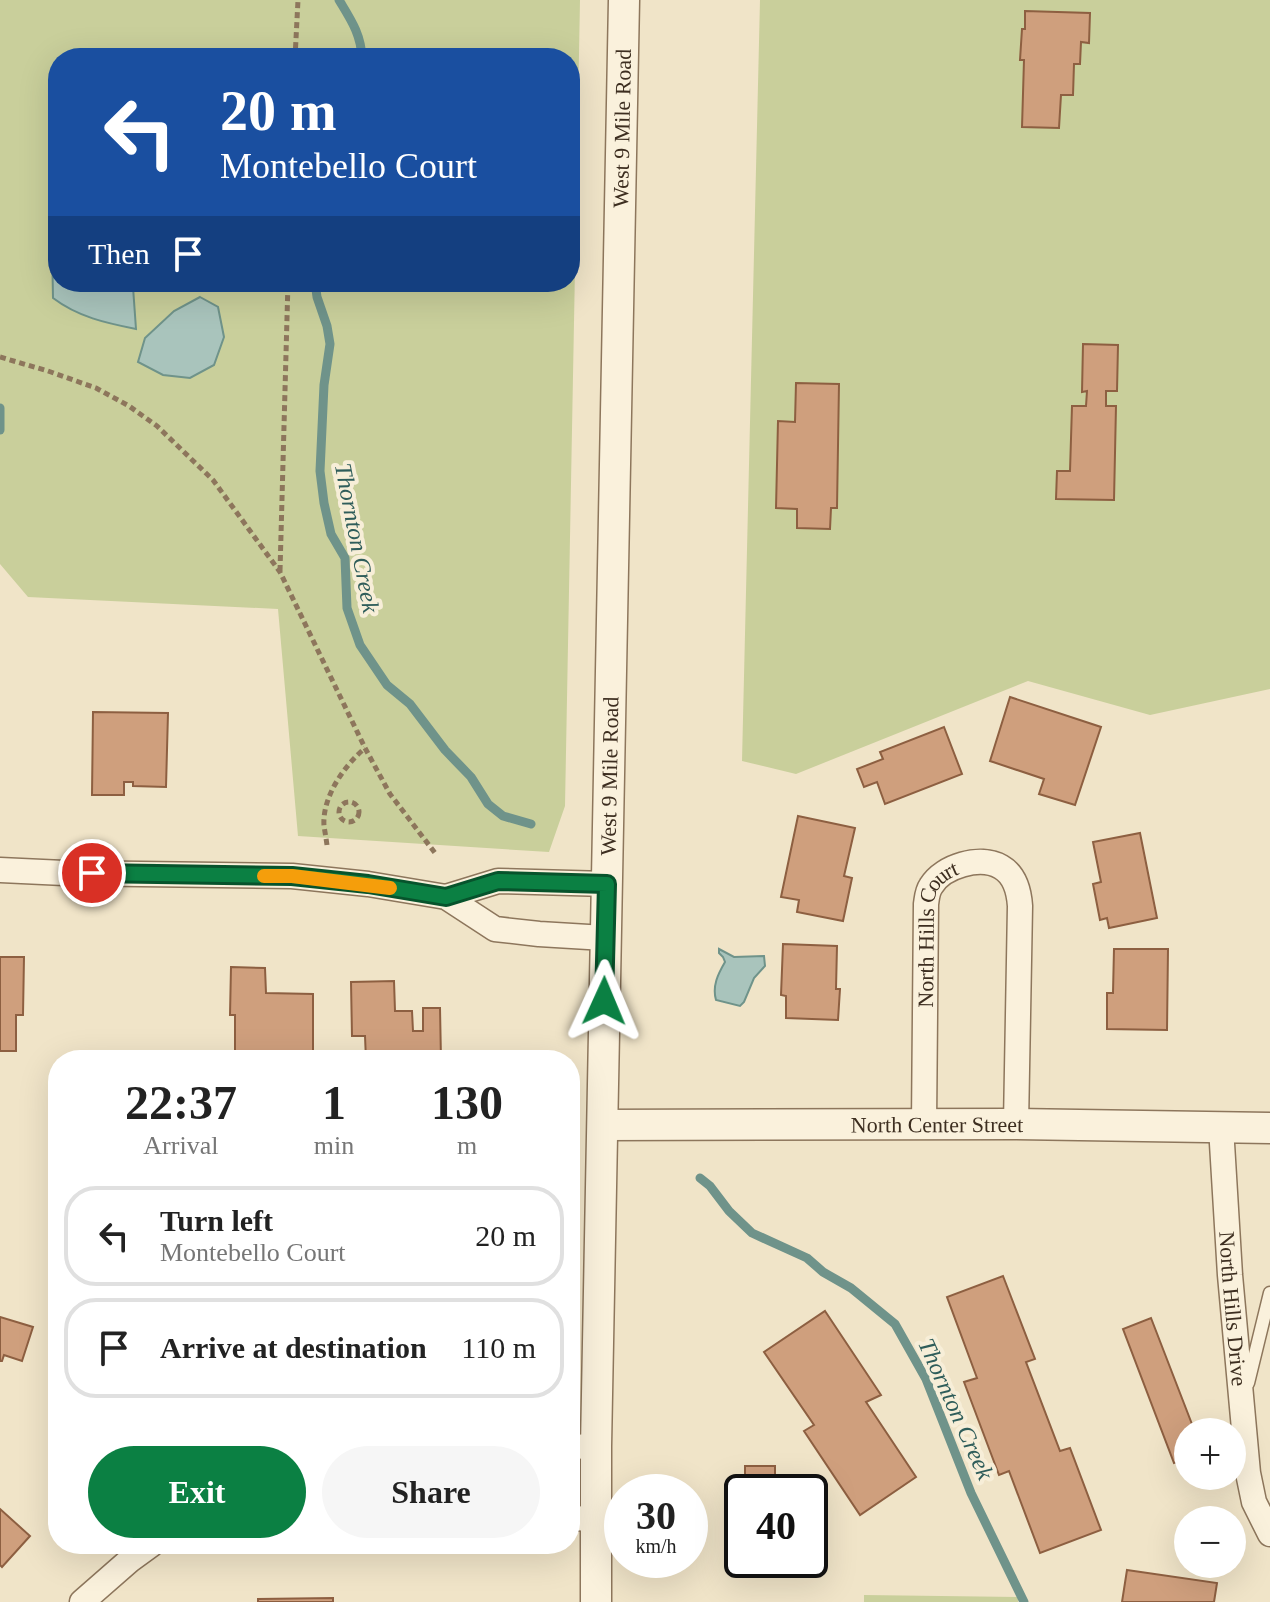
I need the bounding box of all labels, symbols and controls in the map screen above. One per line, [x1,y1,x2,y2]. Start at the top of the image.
street label: West 9 Mile Road [608,49,636,208]
icon: left [88,80,192,184]
text: 20 m [220,80,337,142]
text: Montebello Court [220,146,477,186]
icon: arrive [166,232,210,276]
text: Then [88,237,150,270]
water label: Thornton Creek [330,461,384,615]
street label: West 9 Mile Road [595,696,624,856]
pin [58,839,126,907]
icon: arrive [70,851,114,895]
street label: North Hills Court [913,855,962,1008]
position arrow [562,959,646,1043]
text: 22:37 [125,1076,237,1129]
text: 1 [322,1076,346,1129]
text: 130 [431,1076,503,1129]
street label: North Center Street [851,1112,1023,1137]
text: Arrival [143,1131,218,1160]
text: min [314,1131,354,1160]
text: m [457,1131,477,1160]
text: Turn left [160,1204,273,1237]
icon: left [92,1214,136,1258]
text: 20 m [475,1219,536,1252]
street label: North Hills Drive [1214,1230,1252,1387]
text: Montebello Court [160,1238,346,1267]
icon: arrive [92,1326,136,1370]
text: Arrive at destination [160,1331,427,1364]
text: 110 m [461,1331,536,1364]
water label: Thornton Creek [913,1334,999,1484]
map controls [1174,1418,1246,1578]
button: + [1174,1418,1246,1490]
button: Exit [88,1446,306,1538]
button: Share [322,1446,540,1538]
speed limit sign: 40 [724,1474,828,1578]
text: 30 [636,1493,676,1538]
button: − [1174,1506,1246,1578]
text: km/h [635,1535,677,1557]

